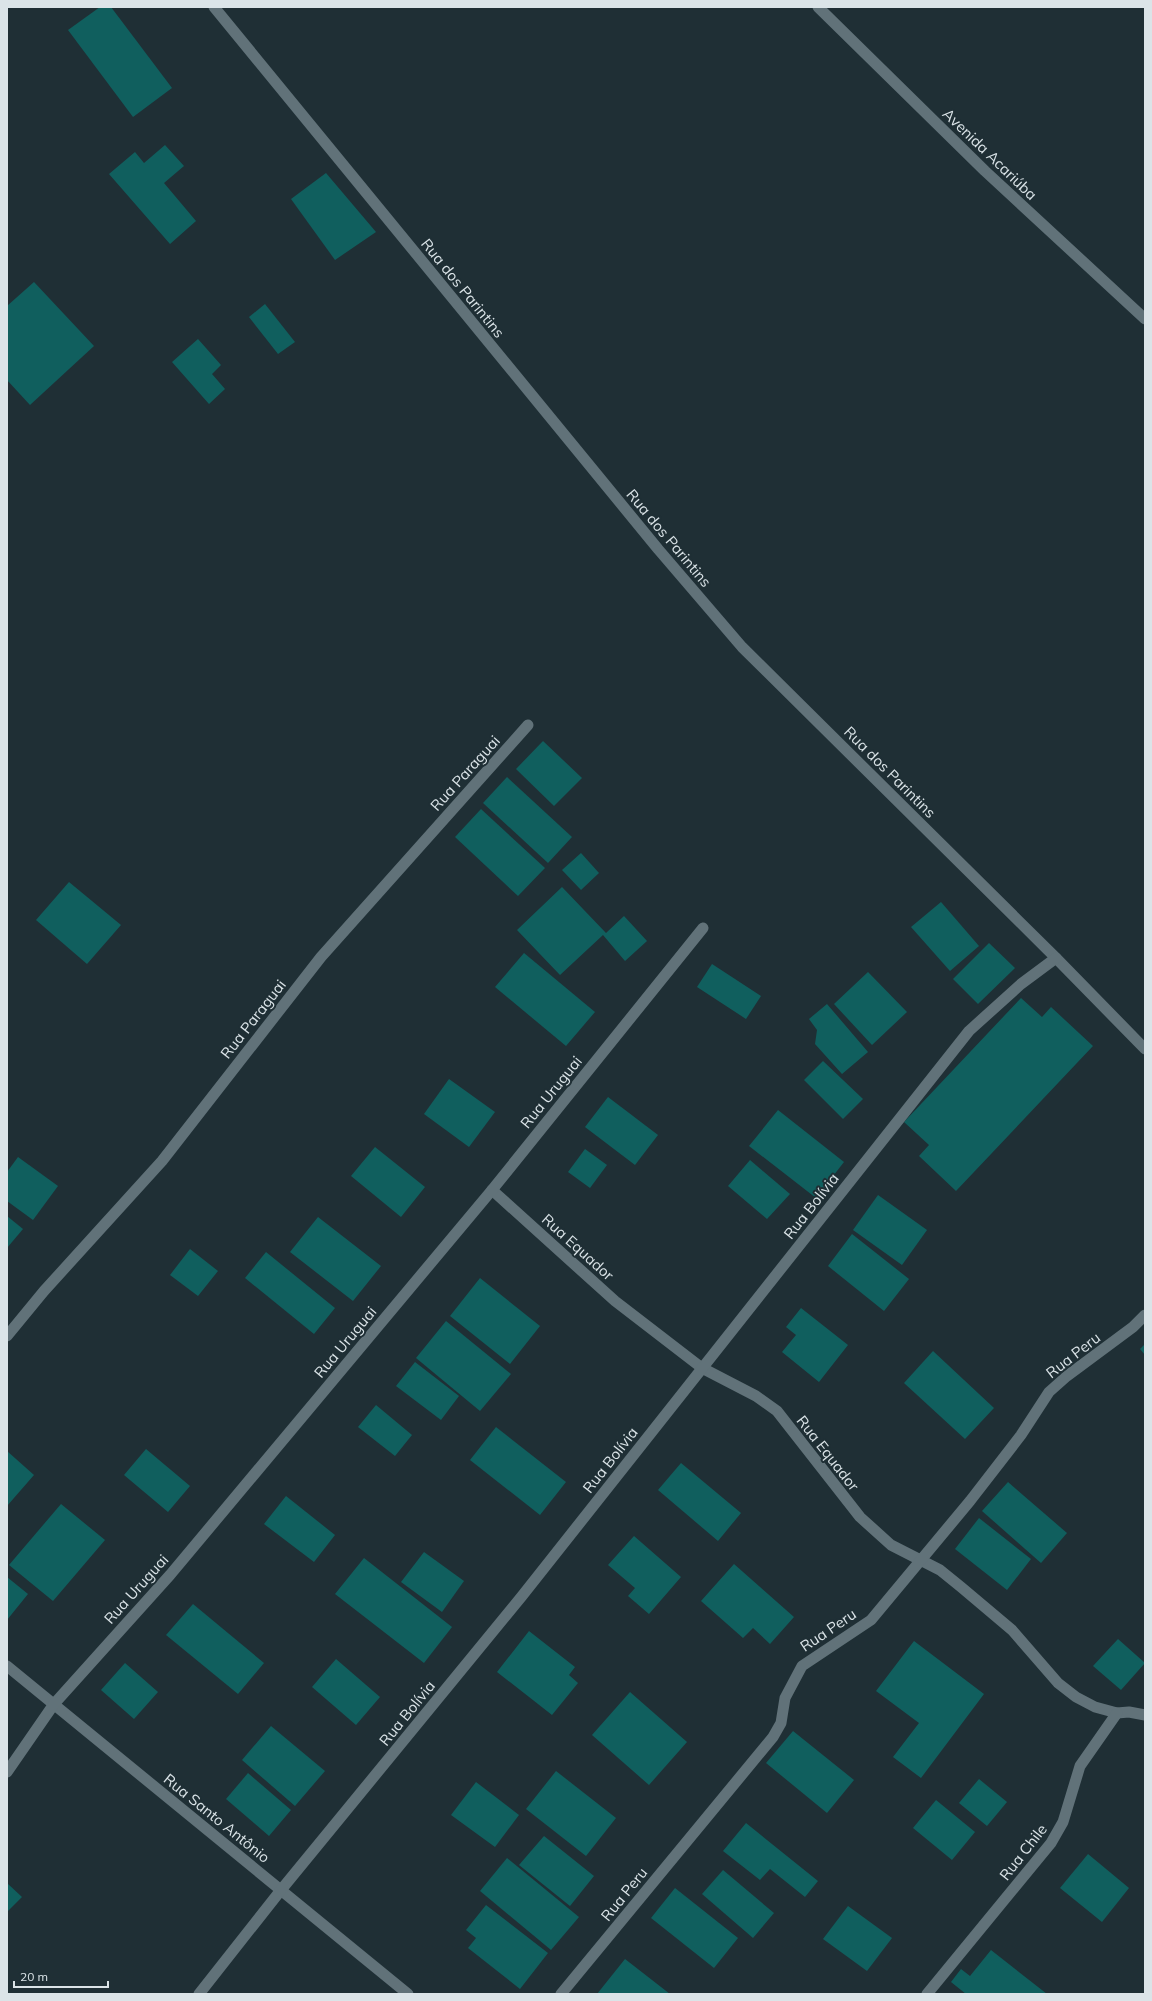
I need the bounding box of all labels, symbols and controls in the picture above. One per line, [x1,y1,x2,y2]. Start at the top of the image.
street label: Avenida Acariúba [939,104,1041,204]
street label: Rua dos Parintins [417,235,509,341]
street label: Rua dos Parintins [622,485,716,591]
street label: Rua dos Parintins [840,722,940,822]
street label: Rua Paraguai [426,731,504,815]
street label: Rua Paraguai [216,976,290,1062]
street label: Rua Uruguai [516,1052,586,1132]
street label: Rua Bolívia [779,1169,843,1243]
street label: Rua Equador [538,1210,618,1285]
street label: Rua Uruguai [310,1302,380,1382]
street label: Rua Peru [1042,1328,1104,1382]
street label: Rua Equador [793,1412,864,1495]
street label: Rua Bolívia [578,1423,642,1497]
street label: Rua Uruguai [100,1550,172,1628]
street label: Rua Peru [796,1604,860,1656]
street label: Rua Bolívia [375,1677,439,1749]
street label: Rua Santo Antônio [160,1769,274,1867]
street label: Rua Chile [995,1820,1051,1884]
street label: Rua Peru [597,1863,651,1925]
scale bar [14,1963,108,1989]
text: 20 m [20,1969,48,1984]

